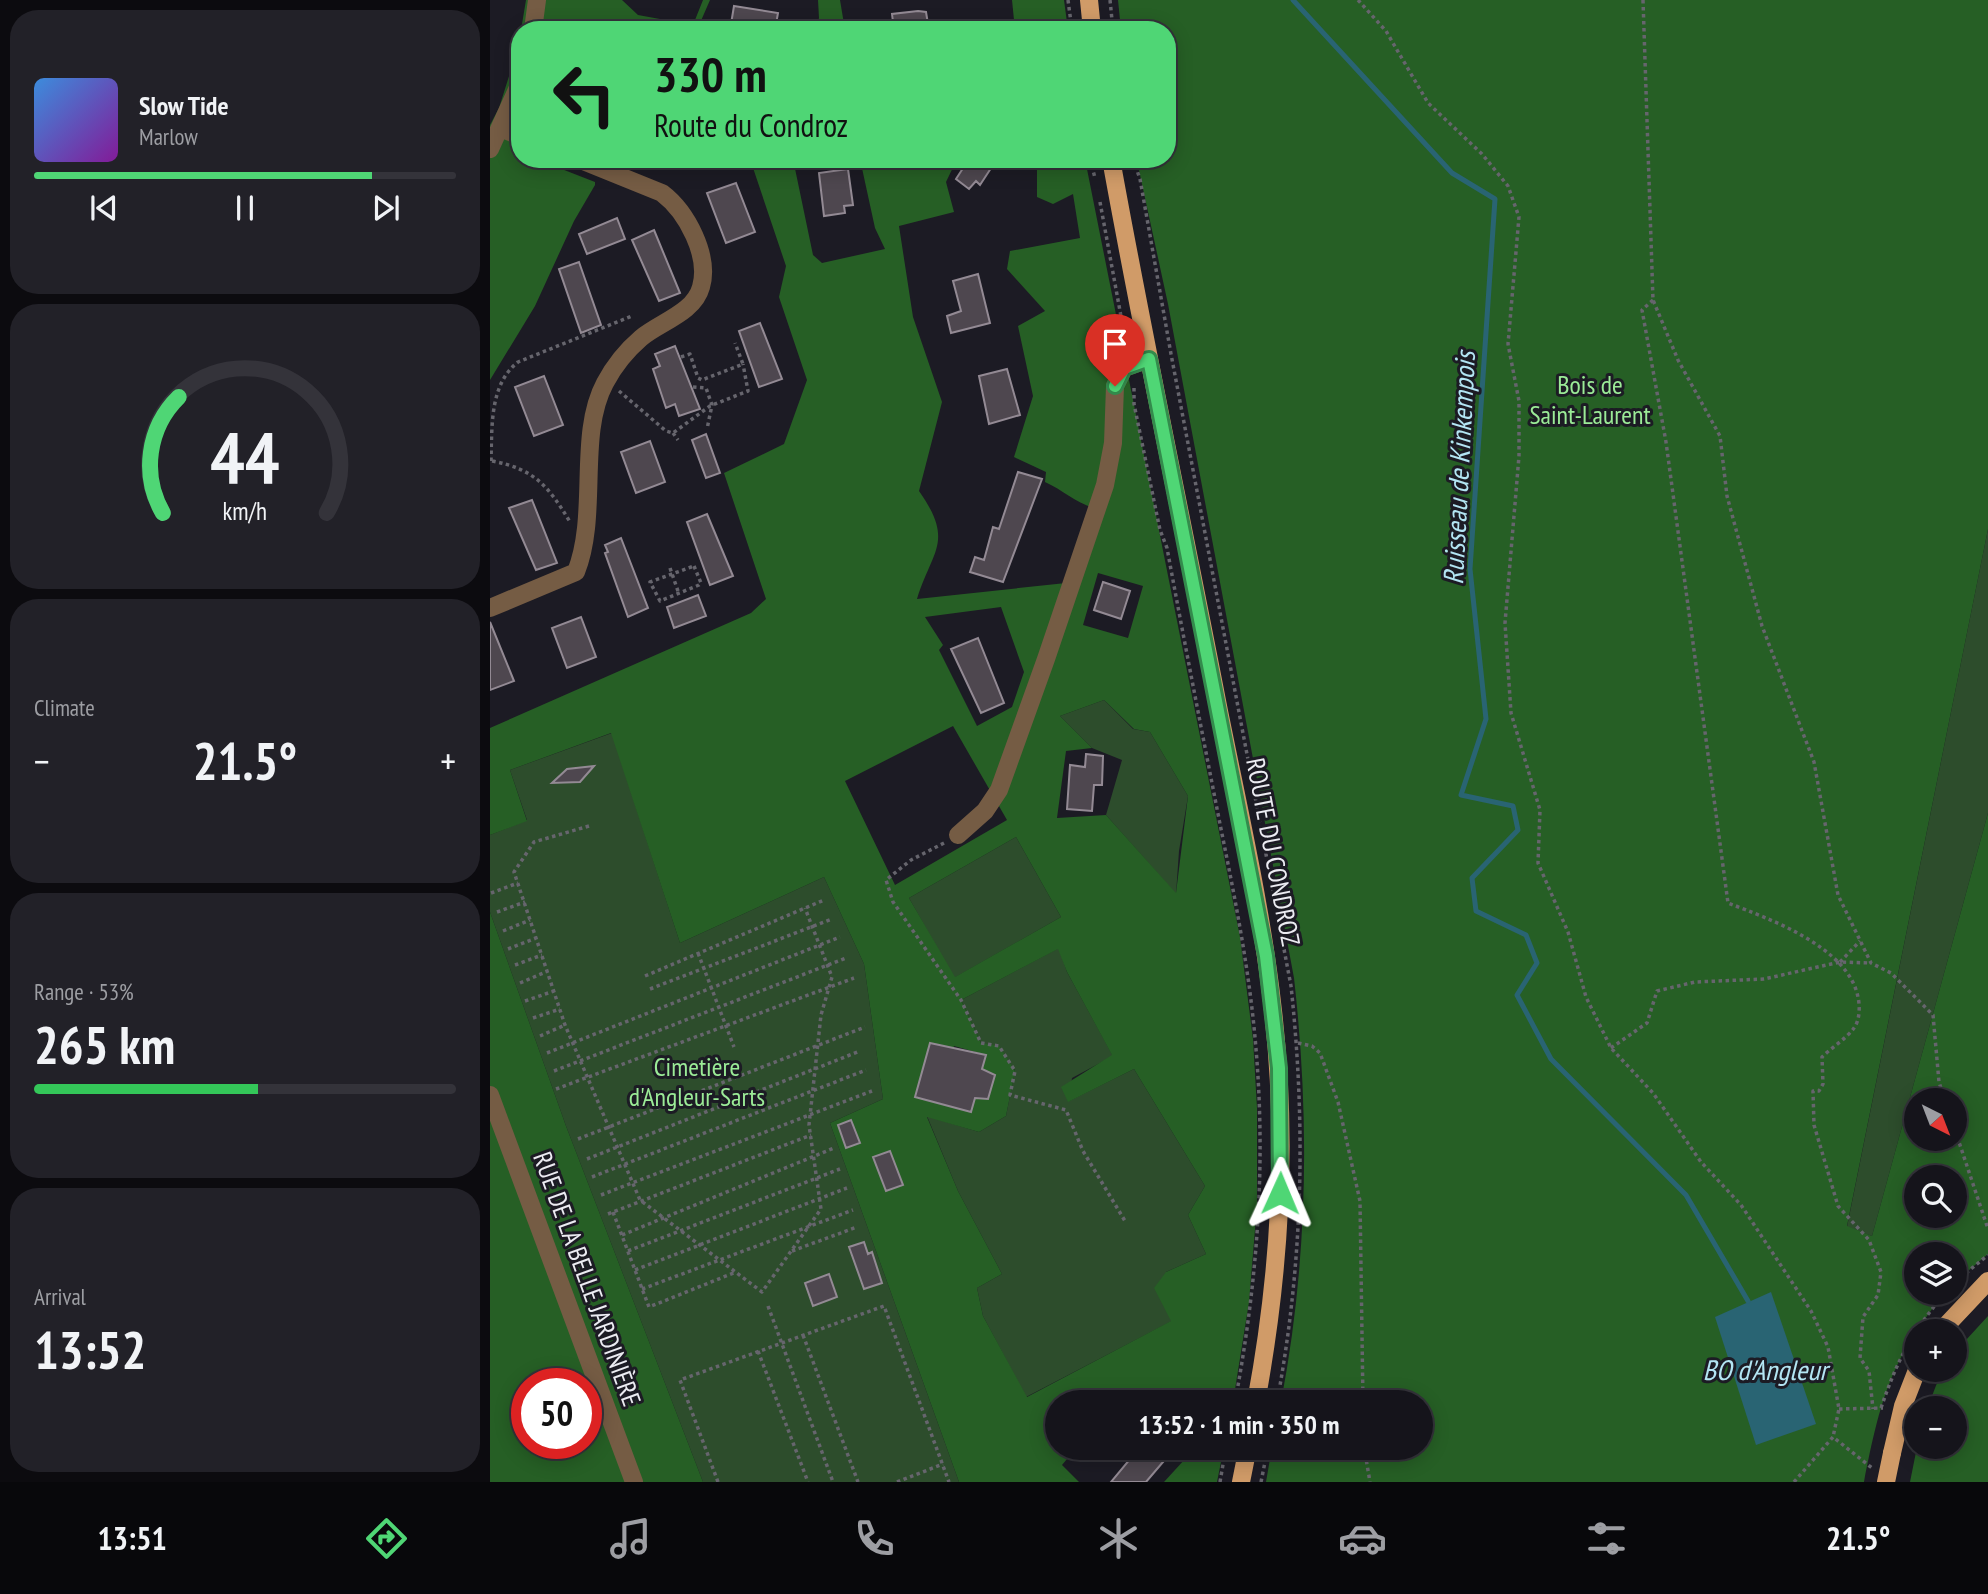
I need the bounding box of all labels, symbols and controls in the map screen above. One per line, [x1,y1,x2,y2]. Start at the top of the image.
text: 330 m [654,42,767,106]
icon: left [539,49,630,140]
text: Slow Tide [139,89,229,122]
text: Route du Condroz [654,104,848,146]
text: Marlow [139,122,198,151]
icon: previous [85,189,123,227]
icon: pause [226,189,264,227]
icon: next [367,189,405,227]
pin [1085,314,1145,386]
icon: arrive [1096,325,1134,363]
water label: Ruisseau de Kinkempois [1434,348,1483,586]
park label: Bois de Saint-Laurent [1529,368,1651,431]
text: 44 [210,409,280,503]
text: km/h [223,494,267,526]
text: Climate [34,693,95,722]
text: 21.5° [193,727,297,794]
text: − [34,736,50,785]
text: + [440,736,456,785]
street label: ROUTE DU CONDROZ [1239,755,1308,949]
text: Range · 53% [34,977,134,1006]
text: 265 km [34,1011,175,1078]
park label: Cimetière d'Angleur-Sarts [629,1050,765,1113]
north arrow [1904,1088,1967,1152]
map controls [1904,1088,1967,1459]
street label: RUE DE LA BELLE JARDINIÈRE [526,1147,649,1410]
position arrow [1243,1156,1317,1230]
button: search [1904,1165,1967,1228]
button: layers [1904,1242,1967,1305]
text: Arrival [34,1282,86,1311]
text: 13:52 [34,1316,146,1383]
button: + [1904,1319,1967,1382]
water label: BO d'Angleur [1703,1351,1832,1388]
speed limit sign: 50 [511,1368,602,1459]
button: − [1904,1396,1967,1459]
text: 13:52 · 1 min · 350 m [1139,1408,1339,1441]
icon: directions [362,1514,411,1563]
icon: music [606,1514,655,1563]
icon: phone [850,1514,899,1563]
icon: climate [1094,1514,1143,1563]
icon: car [1338,1514,1387,1563]
icon: filters [1582,1514,1631,1563]
text: 13:51 [98,1517,167,1559]
text: 21.5° [1826,1517,1890,1559]

